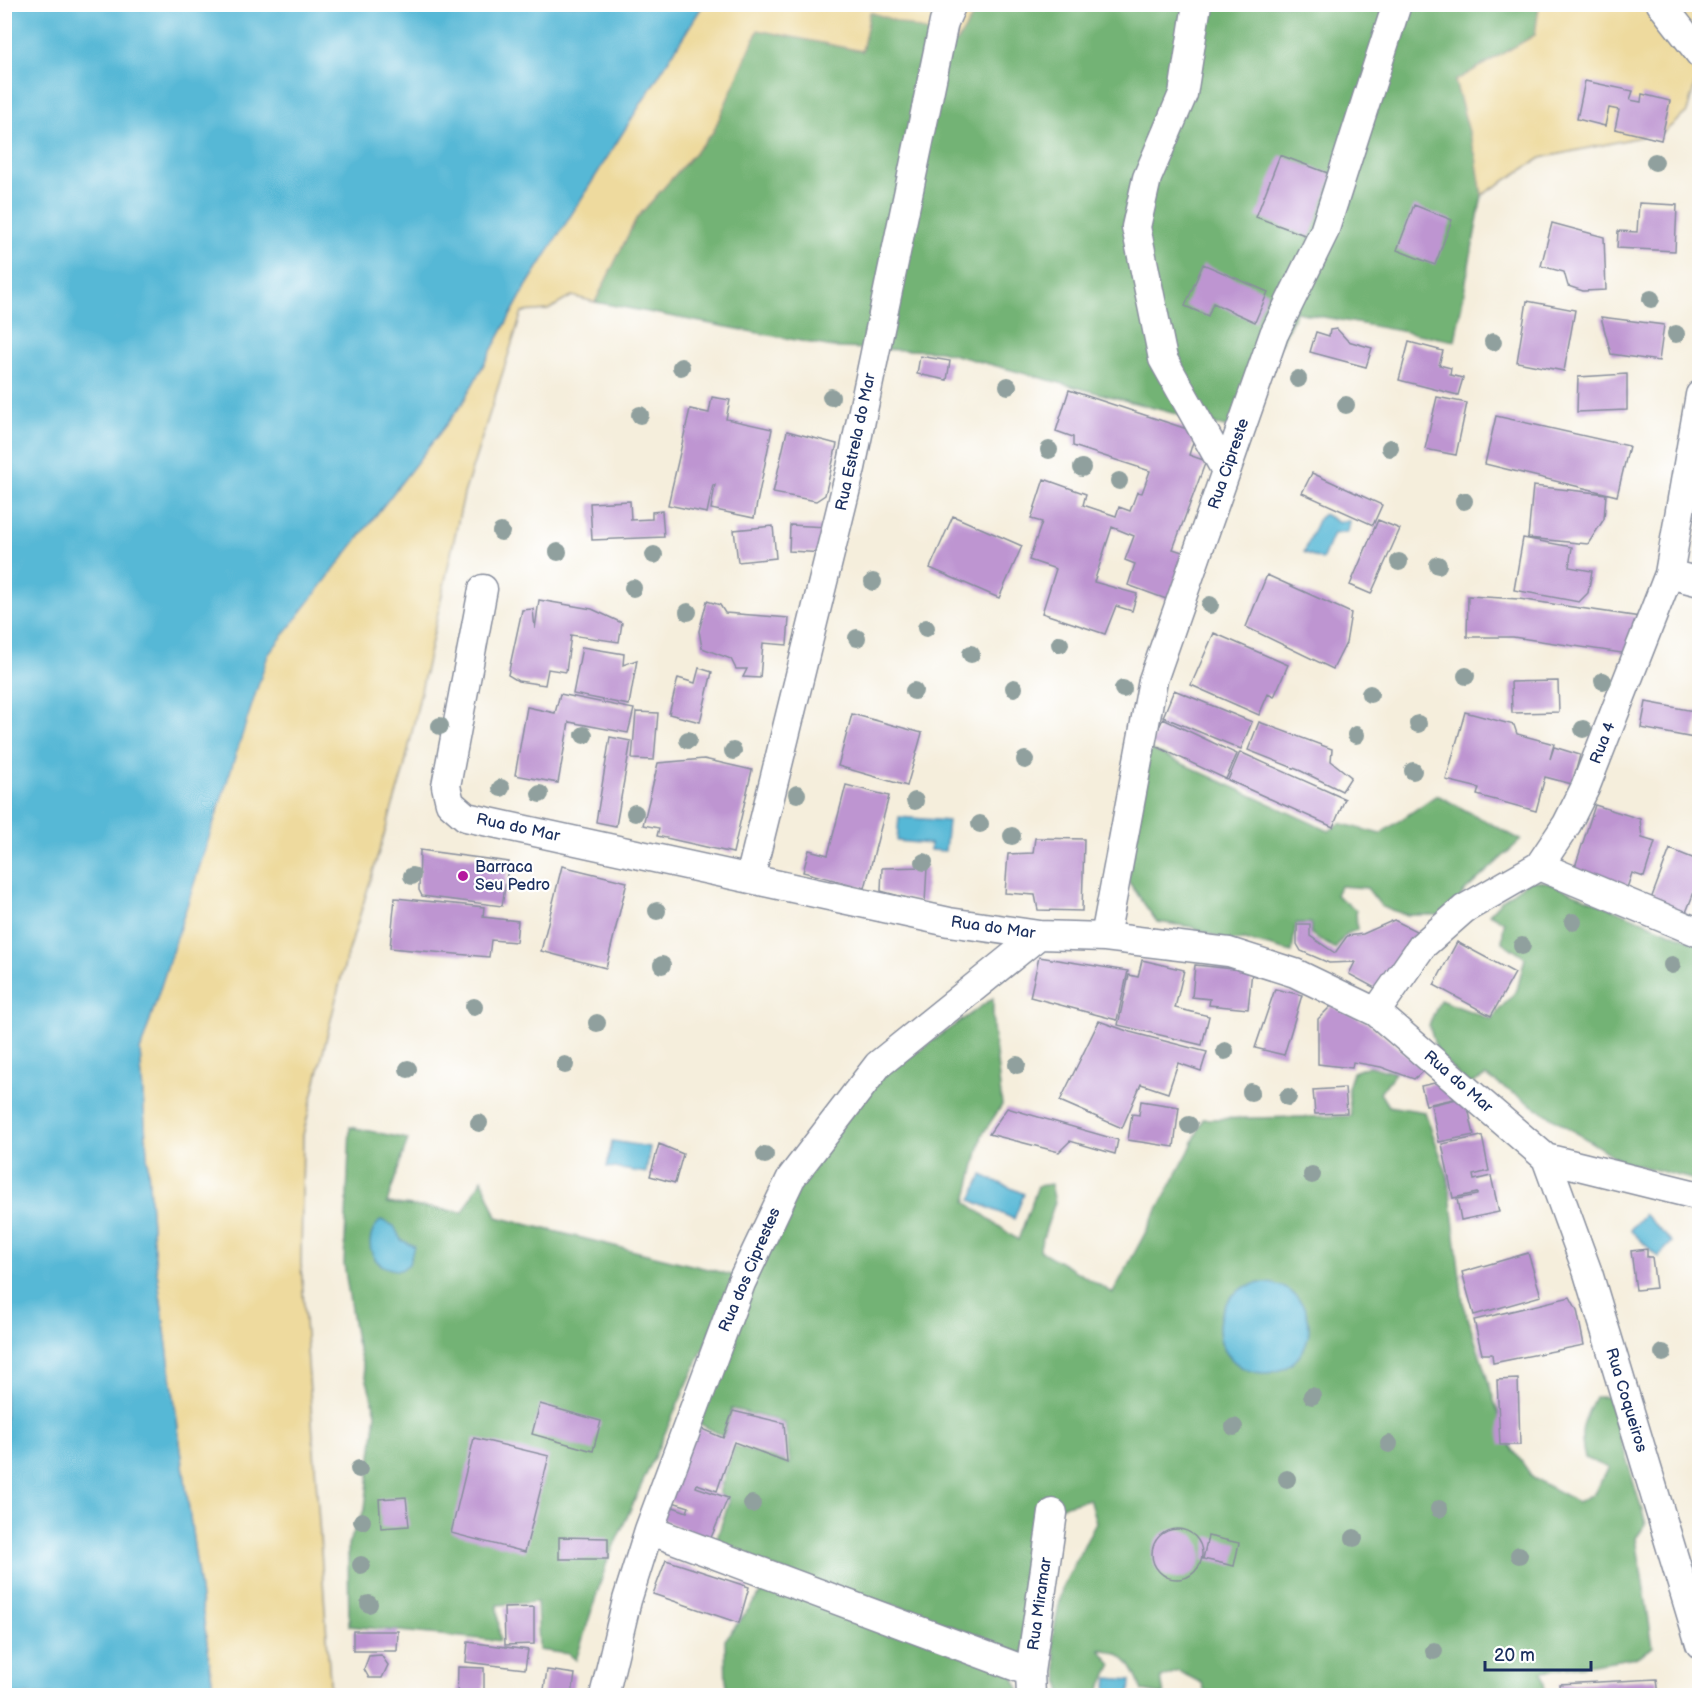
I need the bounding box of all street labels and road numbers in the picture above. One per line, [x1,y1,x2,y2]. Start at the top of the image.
street label: Rua Estrela do Mar [832,371,880,512]
street label: Rua Cipreste [1205,416,1254,512]
street label: Rua 4 [1586,719,1620,767]
street label: Rua do Mar [475,810,562,846]
street label: Rua do Mar [950,913,1037,943]
street label: Rua do Mar [1420,1047,1496,1117]
street label: Rua dos Ciprestes [715,1205,785,1335]
street label: Rua Coqueiros [1601,1346,1651,1455]
street label: Rua Miramar [1024,1556,1056,1652]

